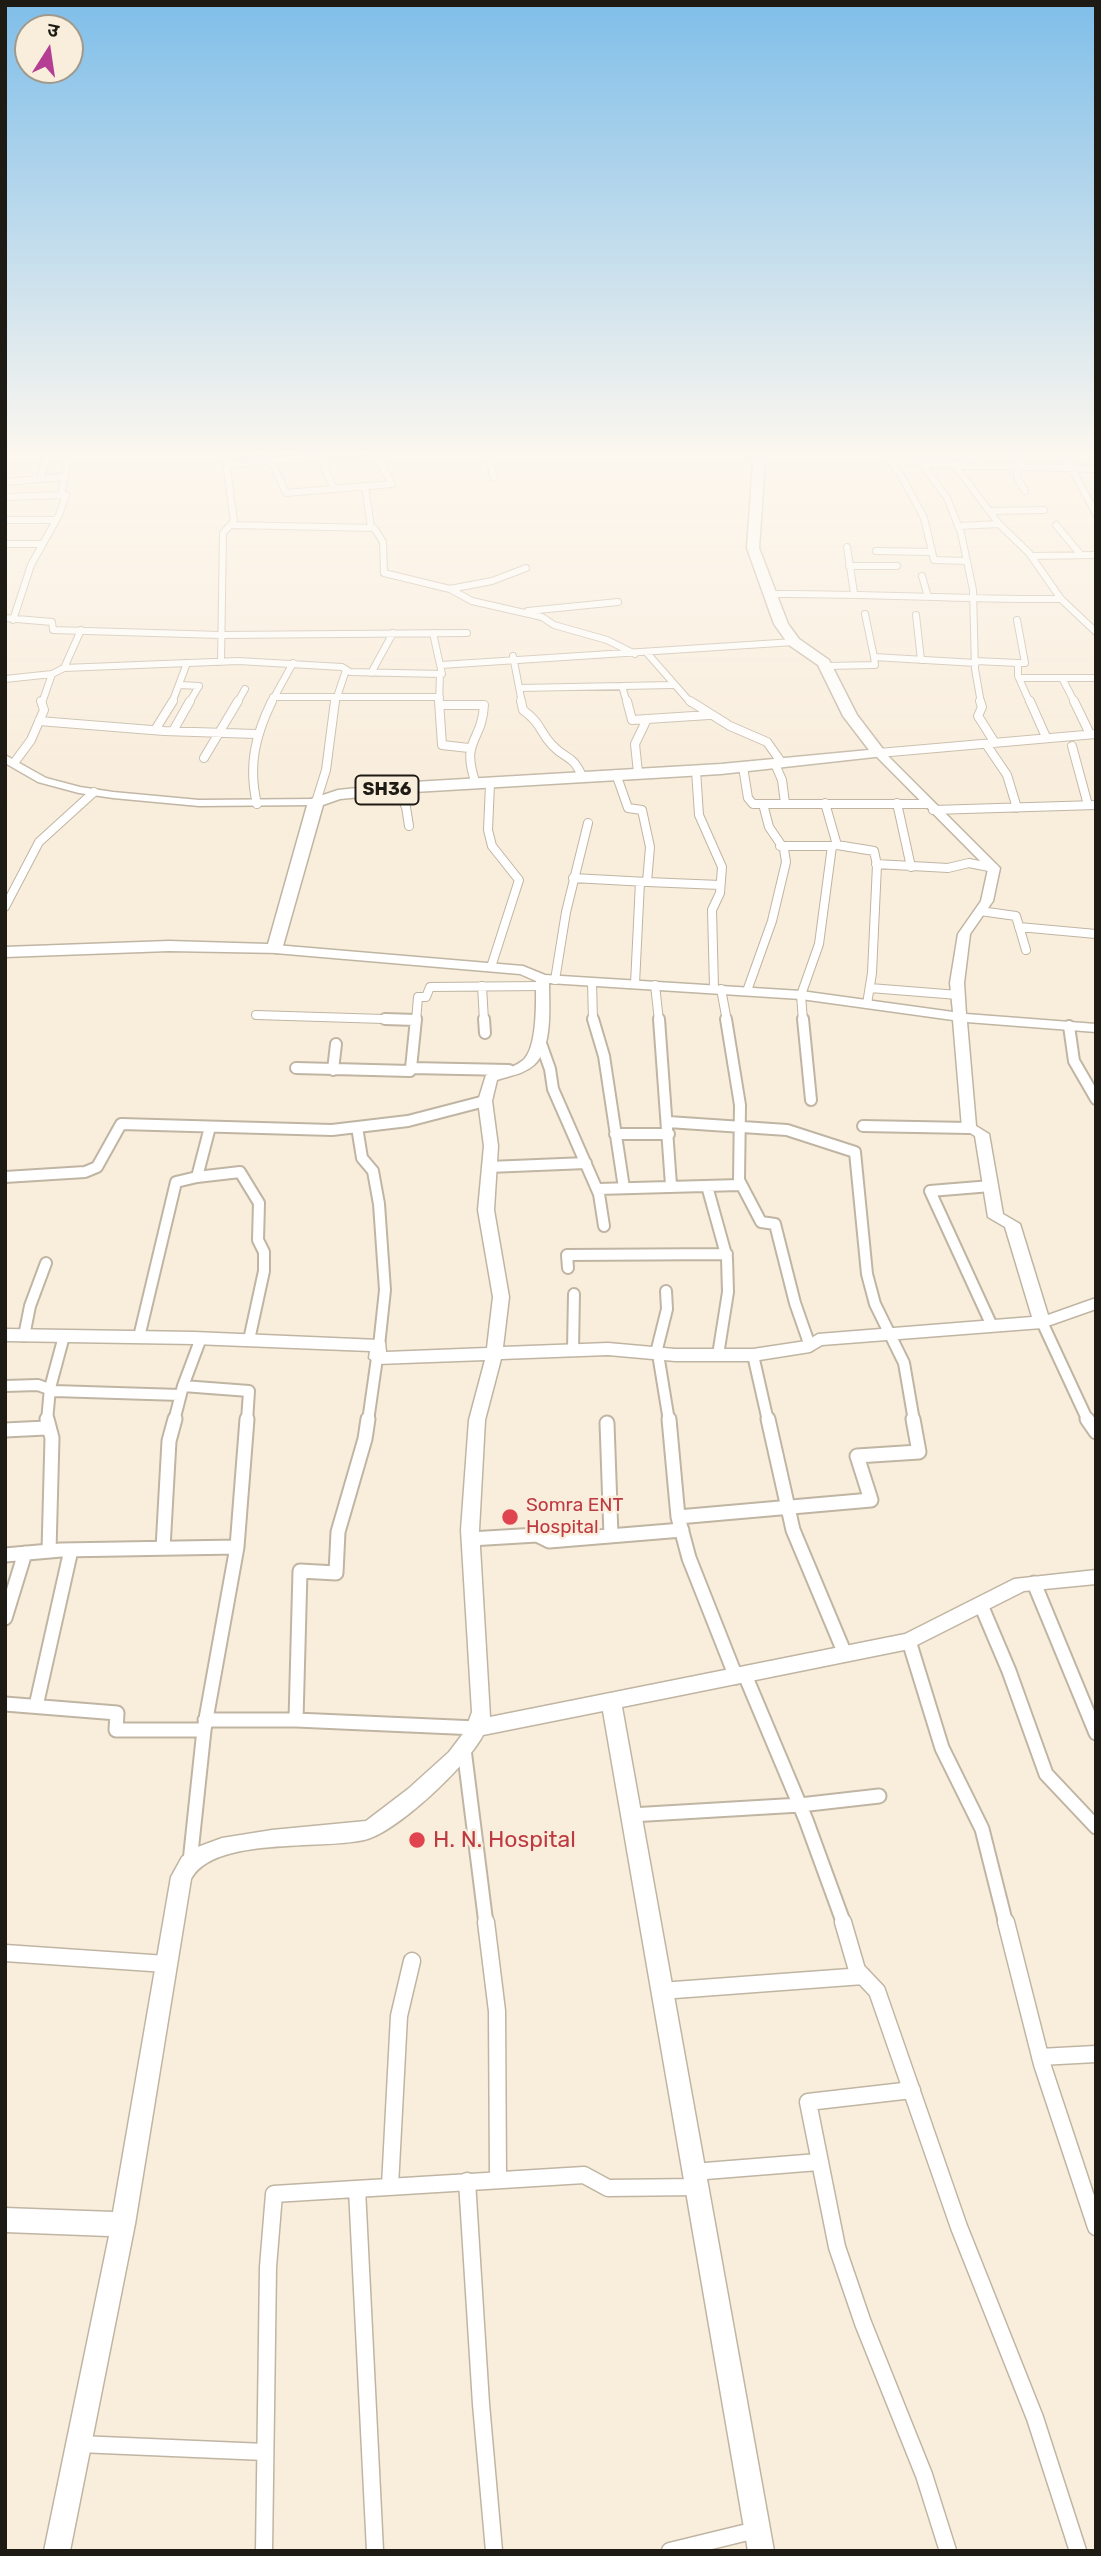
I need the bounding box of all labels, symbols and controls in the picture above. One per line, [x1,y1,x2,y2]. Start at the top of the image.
north arrow [14,14,84,84]
text: उ [45,18,61,42]
road number: SH36 [356,776,418,804]
place label: Somra ENT Hospital [526,1495,624,1539]
marker: Somra ENT Hospital [500,1507,520,1527]
place label: H. N. Hospital [433,1826,576,1854]
marker: H. N. Hospital [407,1830,427,1850]

